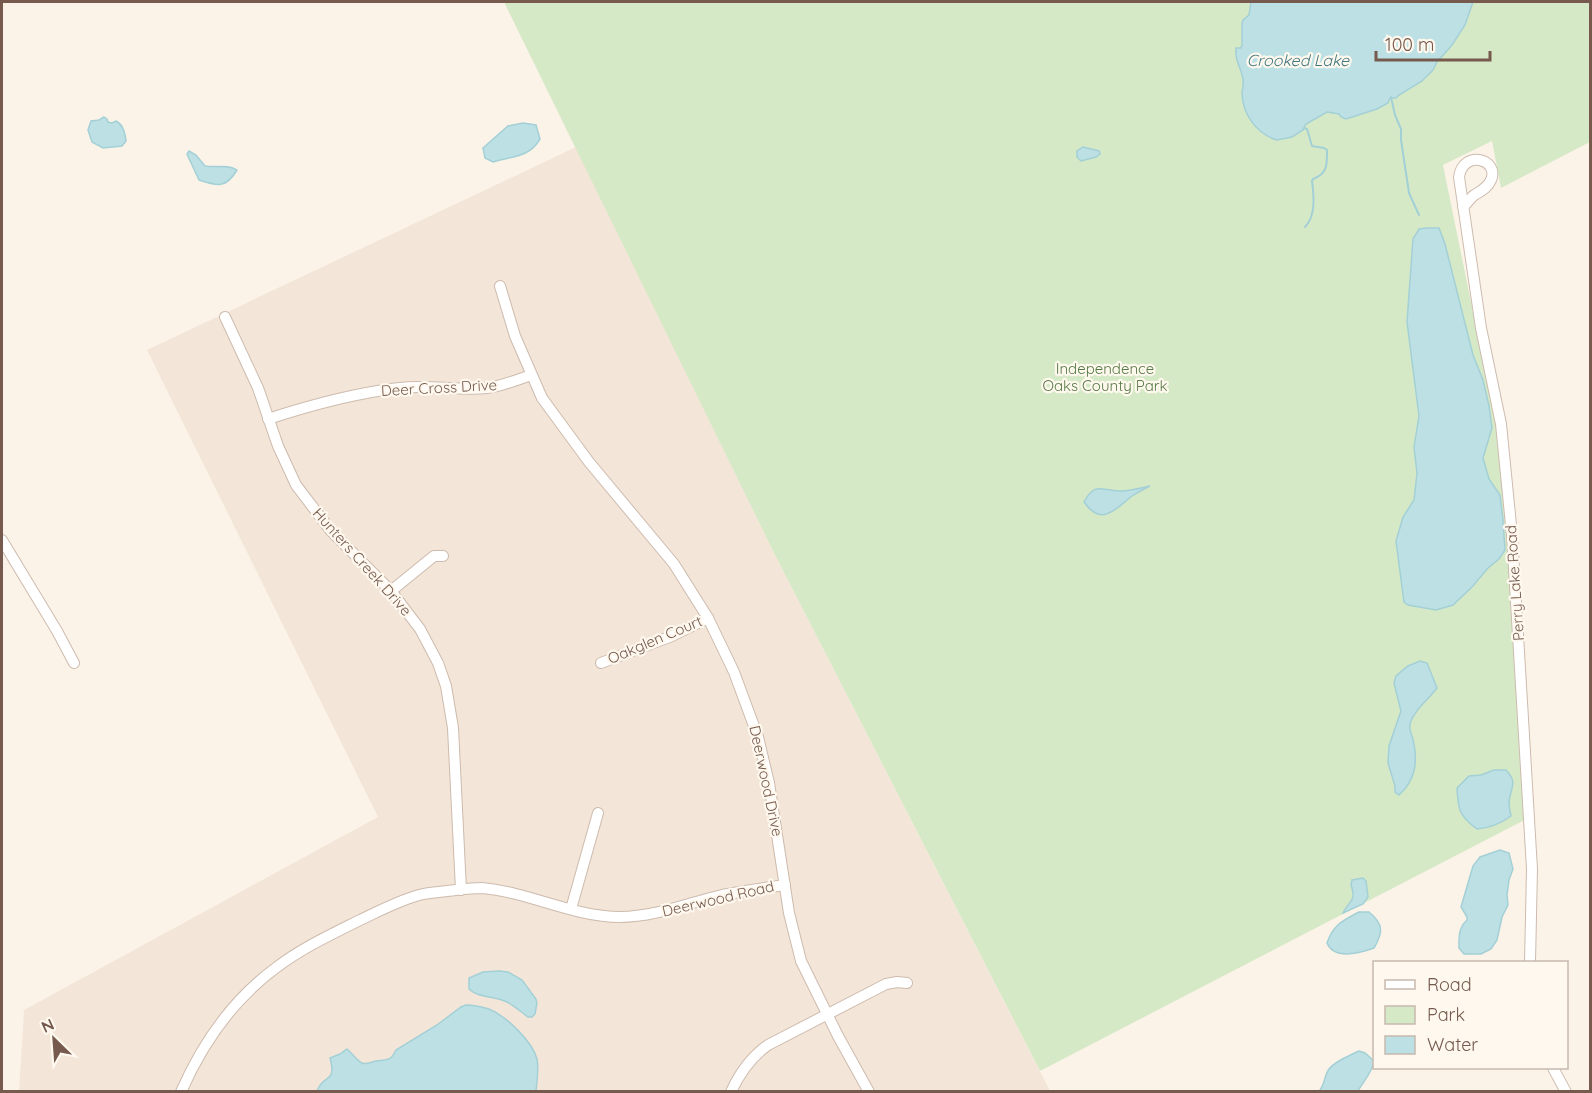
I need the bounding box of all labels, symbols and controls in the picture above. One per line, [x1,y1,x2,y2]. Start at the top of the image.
scale bar [1376,24,1490,62]
text: 100 m [1385,33,1434,56]
water label: Crooked Lake [1247,50,1350,70]
park label: Independence Oaks County Park [1042,359,1168,395]
street label: Deer Cross Drive [380,375,498,400]
street label: Hunters Creek Drive [309,504,416,620]
street label: Perry Lake Road [1501,525,1528,642]
street label: Oakglen Court [605,611,705,668]
street label: Deerwood Drive [745,724,788,838]
street label: Deerwood Road [660,876,776,921]
legend [1373,961,1568,1069]
text: Road [1427,973,1472,996]
text: Park [1427,1003,1465,1026]
north arrow [24,1009,84,1069]
text: N [38,1014,57,1037]
text: Water [1427,1033,1478,1056]

